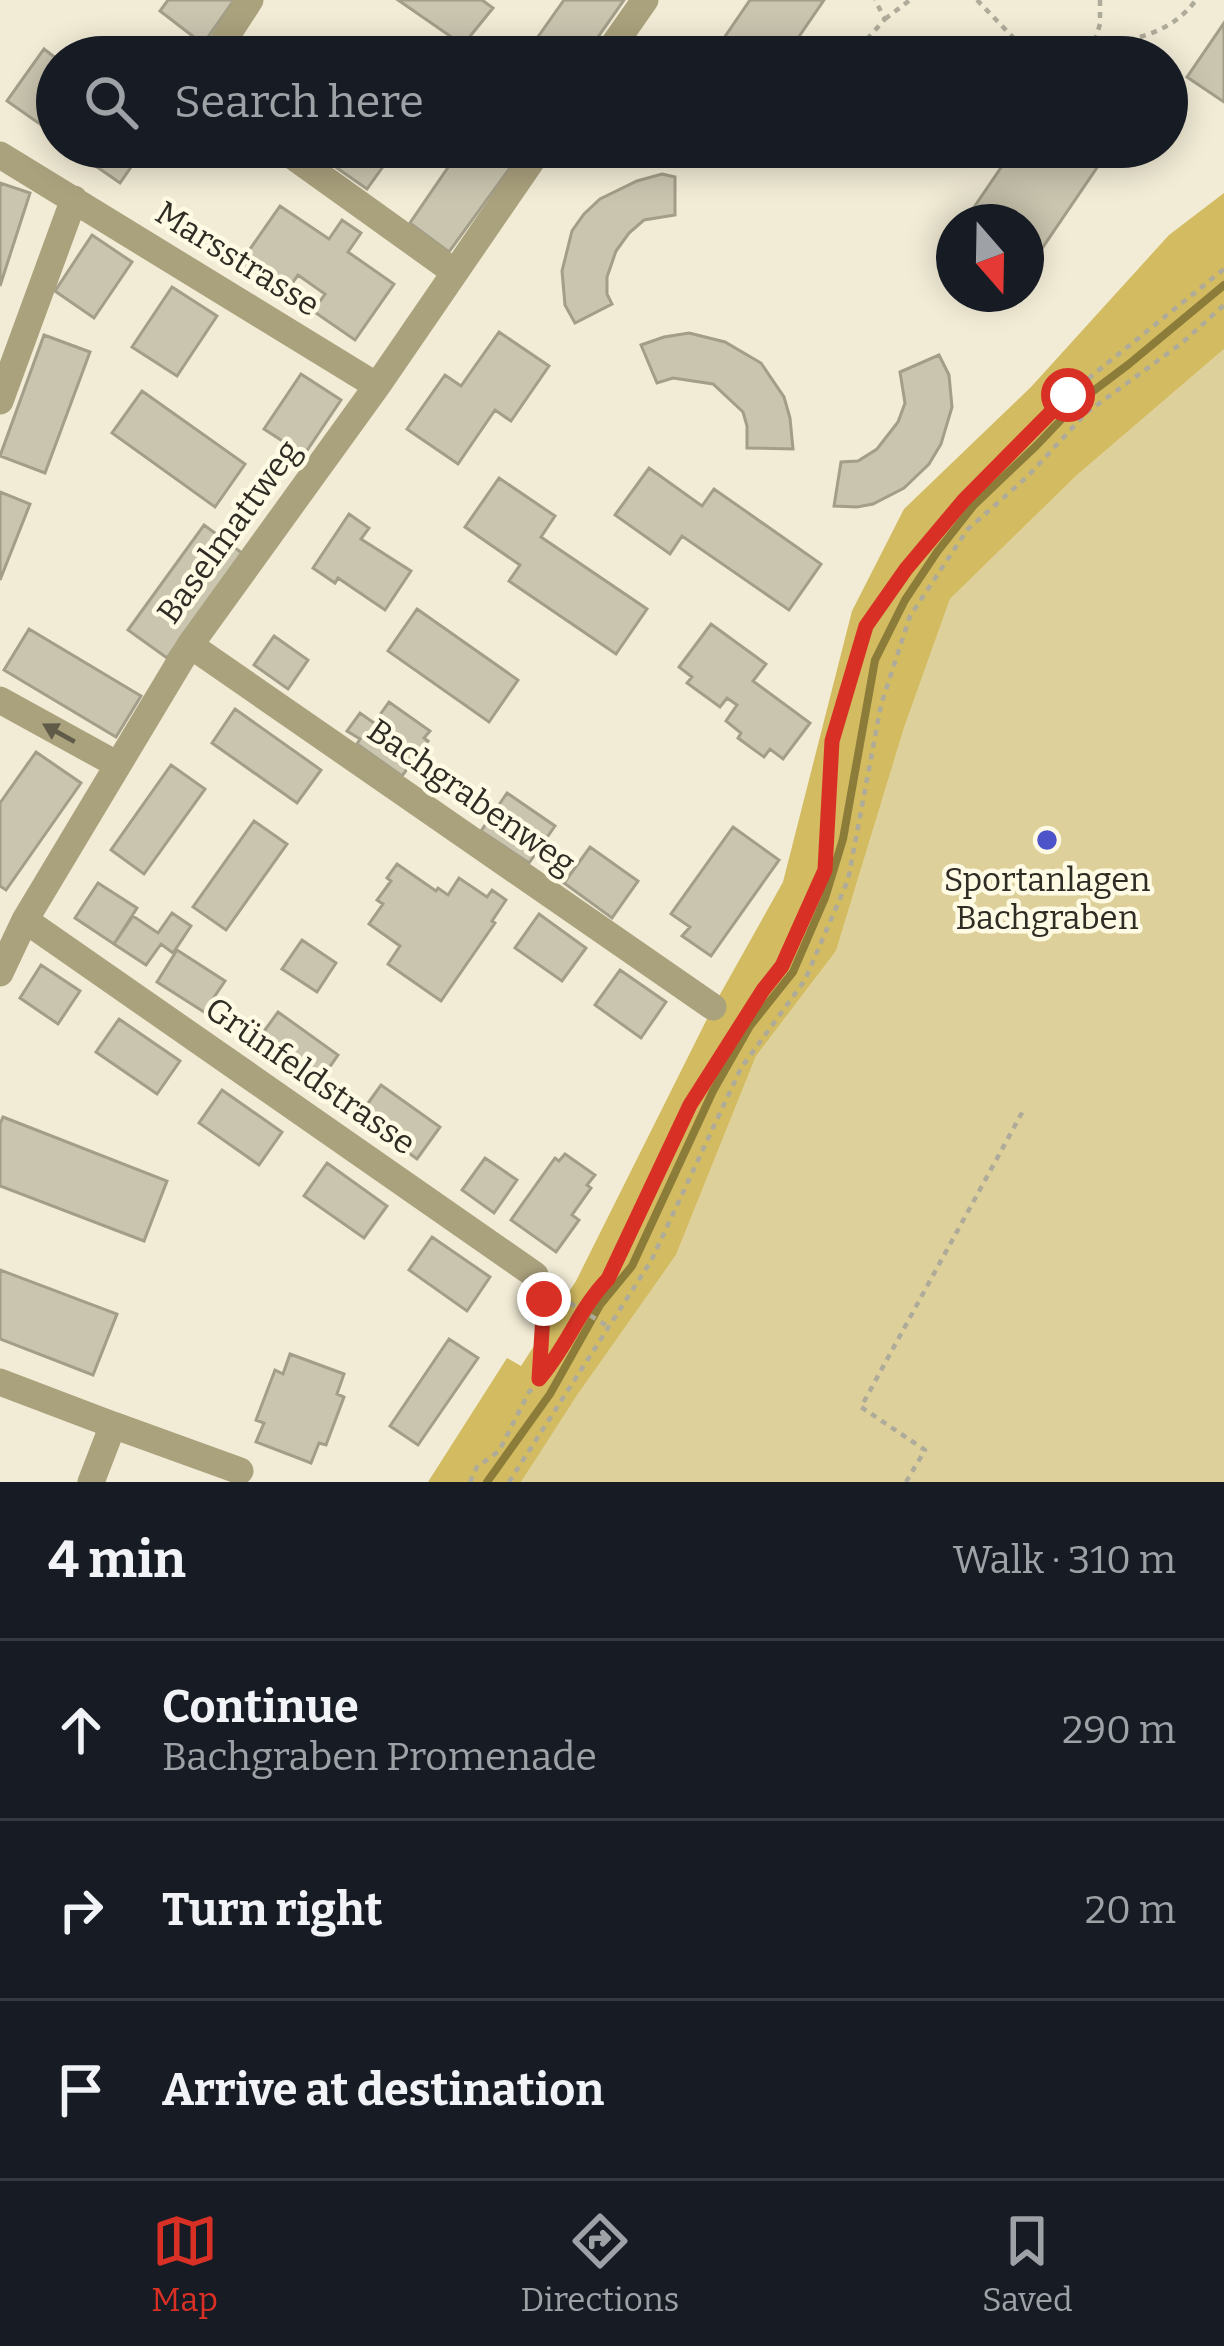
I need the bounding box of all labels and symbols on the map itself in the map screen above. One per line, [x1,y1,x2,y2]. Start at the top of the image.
street label: Marsstrasse [148,193,327,325]
north arrow [936,204,1044,312]
route start [1041,368,1095,422]
street label: Baselmattweg [149,432,309,631]
street label: Bachgrabenweg [360,710,583,883]
one-way arrow [43,723,76,744]
marker: Sportanlagen Bachgraben [1034,827,1060,853]
place label: Sportanlagen Bachgraben [944,860,1150,938]
street label: Grünfeldstrasse [198,989,423,1163]
route end [517,1272,571,1326]

